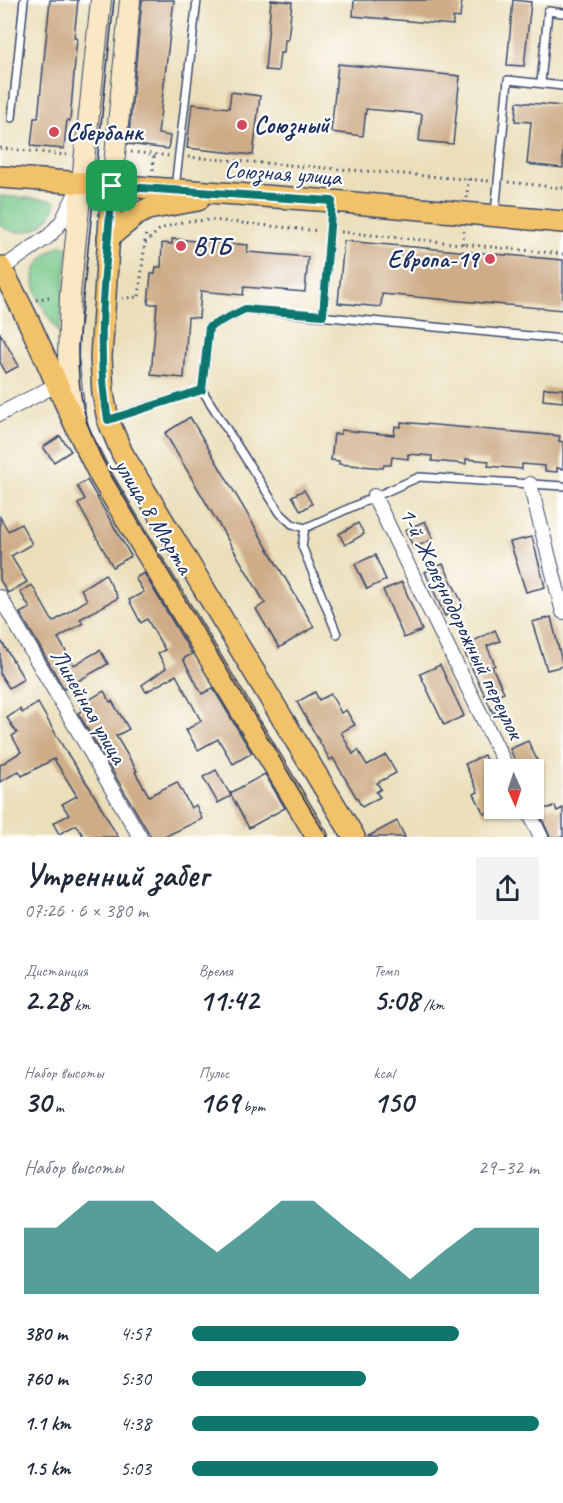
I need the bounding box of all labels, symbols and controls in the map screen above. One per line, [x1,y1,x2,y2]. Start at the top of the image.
place label: Союзный [254,110,331,141]
place label: Сбербанк [66,117,145,147]
marker: Союзный [235,118,249,132]
marker: Сбербанк [47,125,61,139]
street label: Союзная улица [223,154,344,193]
pin [86,160,137,211]
icon: arrive [95,169,128,202]
place label: ВТБ [193,231,234,261]
marker: ВТБ [174,239,188,253]
place label: Европа-19 [388,244,480,274]
marker: Европа-19 [483,252,497,266]
street label: улица 8 Марта [107,451,201,580]
street label: 1-й Железнодорожный переулок [393,502,532,746]
street label: Линейная улица [44,643,135,770]
north arrow [484,759,544,819]
map controls [484,759,544,819]
text: Утренний забег [24,854,208,896]
button: share [476,857,539,920]
text: 07:26 · 6 × 380 m [24,898,148,923]
text: Дистанция [24,961,88,981]
text: Время [199,961,232,981]
text: Темп [373,961,399,981]
text: 2.28 [24,981,70,1019]
text: 11:42 [199,981,259,1019]
text: 5:08 [373,981,419,1019]
text: km [70,995,90,1015]
text: /km [419,995,444,1015]
text: Набор высоты [24,1063,103,1083]
text: Пульс [199,1063,230,1083]
text: kcal [373,1063,394,1083]
text: 30 [24,1083,51,1121]
text: 169 [199,1083,239,1121]
text: 150 [373,1083,413,1121]
text: m [51,1097,64,1117]
text: bpm [239,1097,265,1117]
text: Набор высоты [24,1155,123,1180]
text: 29–32 m [478,1155,539,1180]
text: 380 m [24,1321,67,1346]
text: 4:57 [120,1321,151,1346]
text: 760 m [24,1366,68,1391]
text: 5:30 [120,1366,151,1391]
text: 1.1 km [24,1411,71,1436]
text: 4:38 [120,1411,151,1436]
text: 1.5 km [24,1456,70,1481]
text: 5:03 [120,1456,151,1481]

